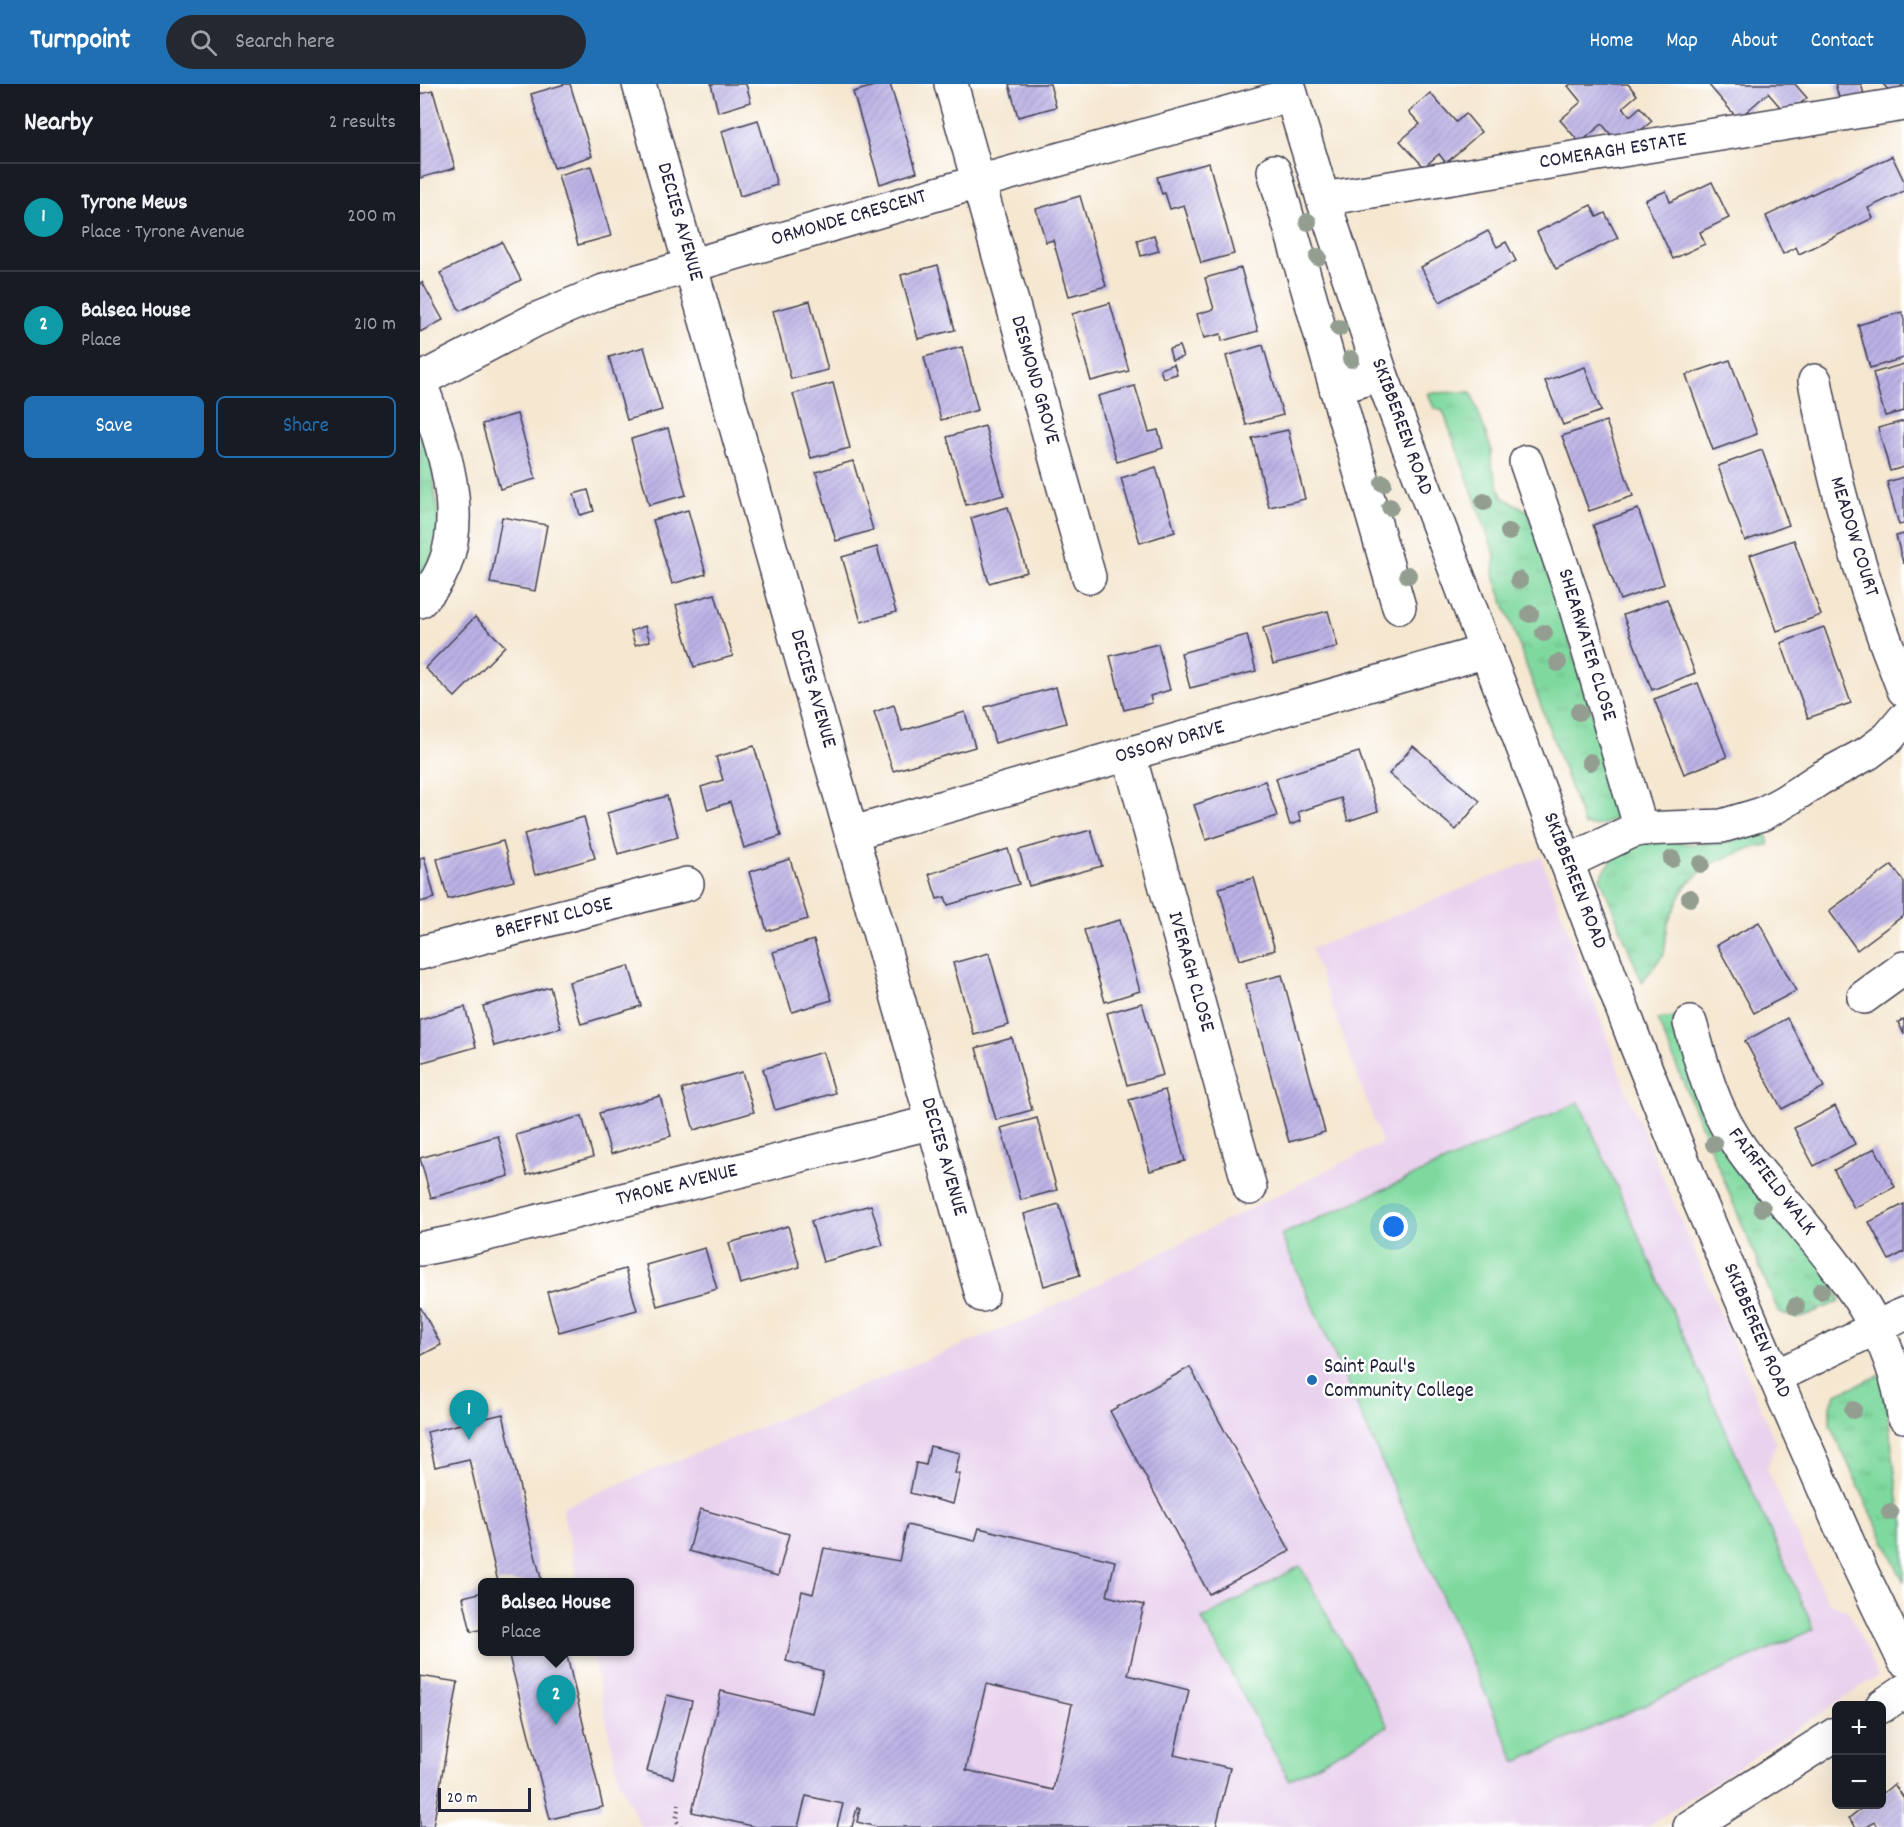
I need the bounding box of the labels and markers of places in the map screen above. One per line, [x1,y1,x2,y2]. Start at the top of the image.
place label: Saint Paul's Community College [1324,1353,1474,1407]
marker: Saint Paul's Community College [1305,1373,1319,1387]
pin: 1 [449,1390,488,1440]
pin: 2 [536,1676,576,1725]

